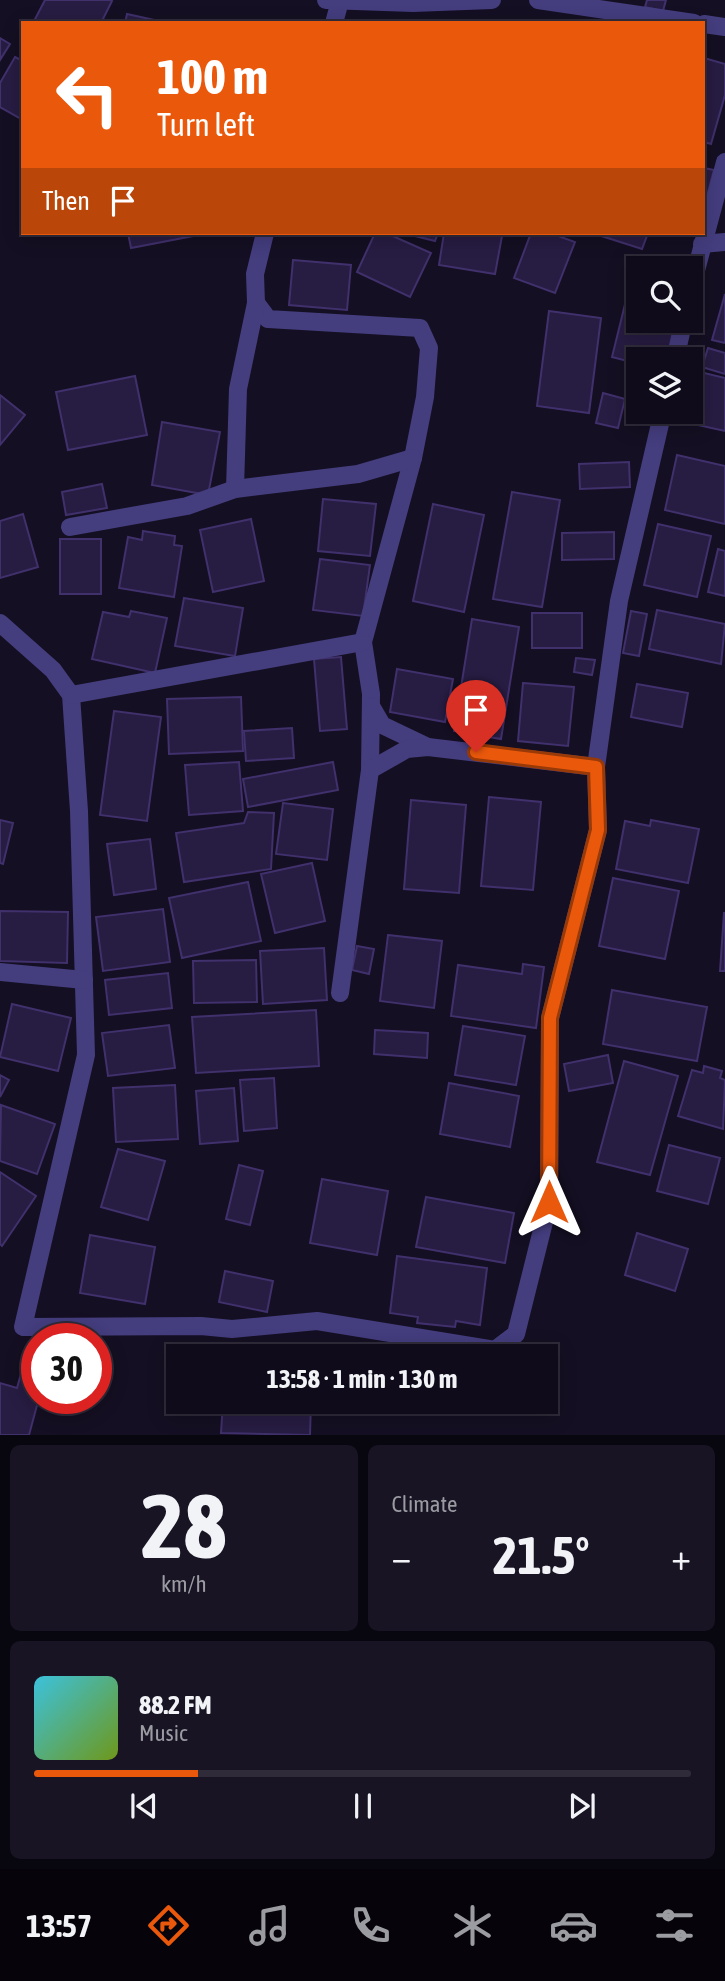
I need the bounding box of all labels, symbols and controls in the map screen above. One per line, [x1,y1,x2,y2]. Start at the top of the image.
text: 100 m [157,48,268,104]
icon: left [42,49,133,140]
text: Turn left [157,106,255,143]
icon: arrive [104,182,142,220]
text: Then [42,186,90,216]
map controls [626,256,703,424]
button: search [626,256,703,333]
button: layers [626,347,703,424]
pin [446,680,506,752]
icon: arrive [457,691,495,729]
position arrow [512,1165,586,1239]
speed limit sign: 30 [21,1323,112,1414]
text: 13:58 · 1 min · 130 m [267,1364,457,1394]
text: 28 [141,1473,227,1577]
text: Climate [392,1491,457,1517]
text: 21.5° [493,1525,590,1585]
text: − [392,1535,411,1578]
text: + [671,1535,691,1578]
text: km/h [161,1571,207,1597]
text: 88.2 FM [139,1690,212,1720]
text: Music [139,1720,187,1746]
icon: previous [125,1787,163,1825]
icon: pause [344,1787,382,1825]
icon: next [563,1787,601,1825]
icon: directions [144,1901,193,1950]
icon: music [245,1901,294,1950]
icon: phone [346,1901,395,1950]
icon: climate [448,1901,497,1950]
icon: car [549,1901,598,1950]
icon: filters [650,1901,699,1950]
text: 13:57 [26,1907,92,1944]

